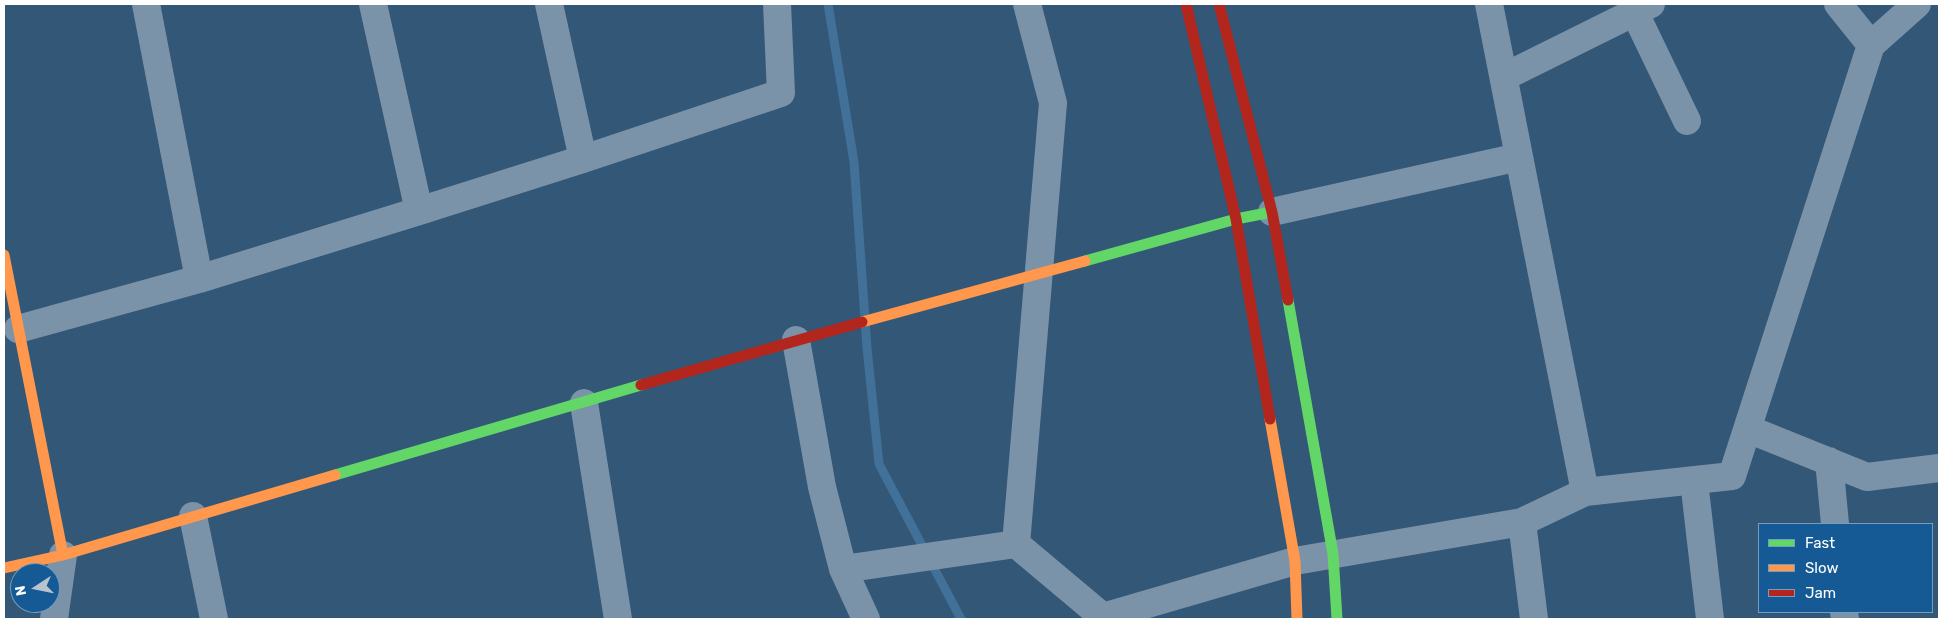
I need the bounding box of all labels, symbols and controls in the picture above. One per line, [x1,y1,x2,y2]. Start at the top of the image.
legend [1758,523,1933,613]
text: Fast [1805,534,1835,552]
text: Slow [1805,559,1838,577]
north arrow [10,563,60,613]
text: N [11,584,30,597]
text: Jam [1805,584,1836,602]

